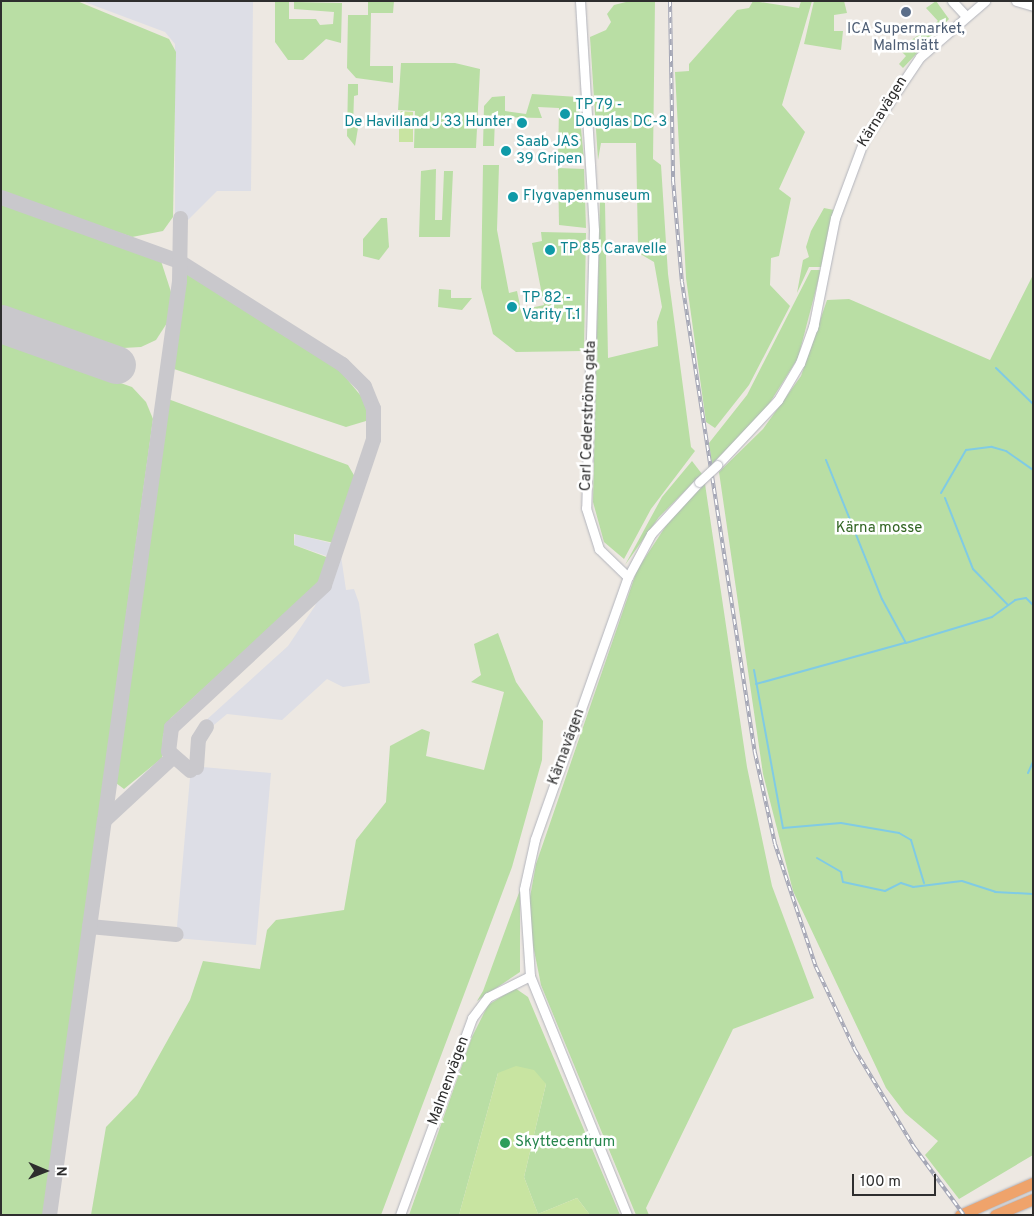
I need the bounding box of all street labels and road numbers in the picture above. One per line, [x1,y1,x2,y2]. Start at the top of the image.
street label: Kärnavägen [854,73,912,151]
street label: Carl Cederströms gata [577,340,601,492]
street label: Kärnavägen [545,706,589,788]
street label: Malmenvägen [425,1034,473,1128]

